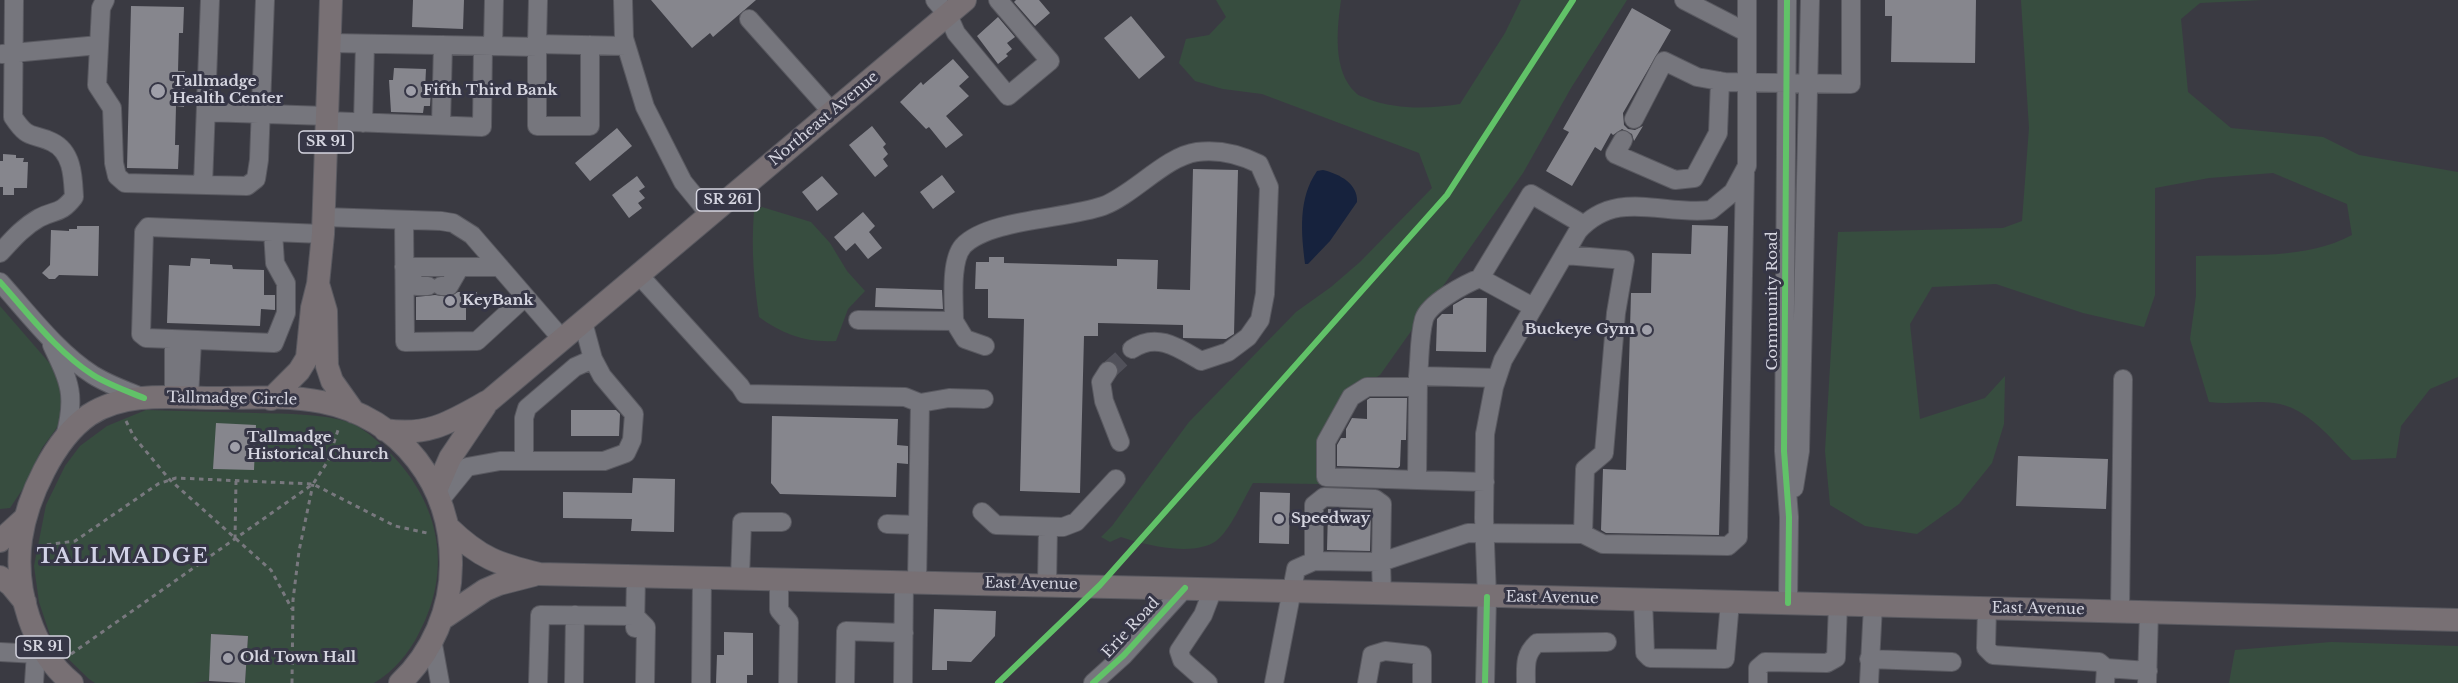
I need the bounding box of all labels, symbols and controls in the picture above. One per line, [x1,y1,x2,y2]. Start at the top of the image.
street label: Northeast Avenue [766,68,882,170]
place label: Tallmadge Health Center [172,73,283,108]
marker: Tallmadge Health Center [149,82,167,100]
place label: Fifth Third Bank [423,82,558,100]
marker: Fifth Third Bank [404,84,418,98]
road number: SR 91 [299,131,353,153]
road number: SR 261 [696,189,760,211]
street label: Community Road [1764,231,1782,371]
place label: KeyBank [462,292,533,310]
marker: KeyBank [443,294,457,308]
place label: Buckeye Gym [1524,321,1635,339]
marker: Buckeye Gym [1640,323,1654,337]
street label: Tallmadge Circle [167,389,297,409]
place label: Tallmadge Historical Church [247,429,389,464]
marker: Tallmadge Historical Church [228,440,242,454]
place label: Speedway [1291,510,1370,528]
marker: Speedway [1272,512,1286,526]
district label: TALLMADGE [37,544,209,570]
street label: East Avenue [984,574,1078,594]
street label: East Avenue [1505,588,1599,608]
street label: Erie Road [1099,594,1163,662]
street label: East Avenue [1991,599,2085,619]
road number: SR 91 [16,636,70,658]
place label: Old Town Hall [240,649,356,667]
marker: Old Town Hall [221,651,235,665]

